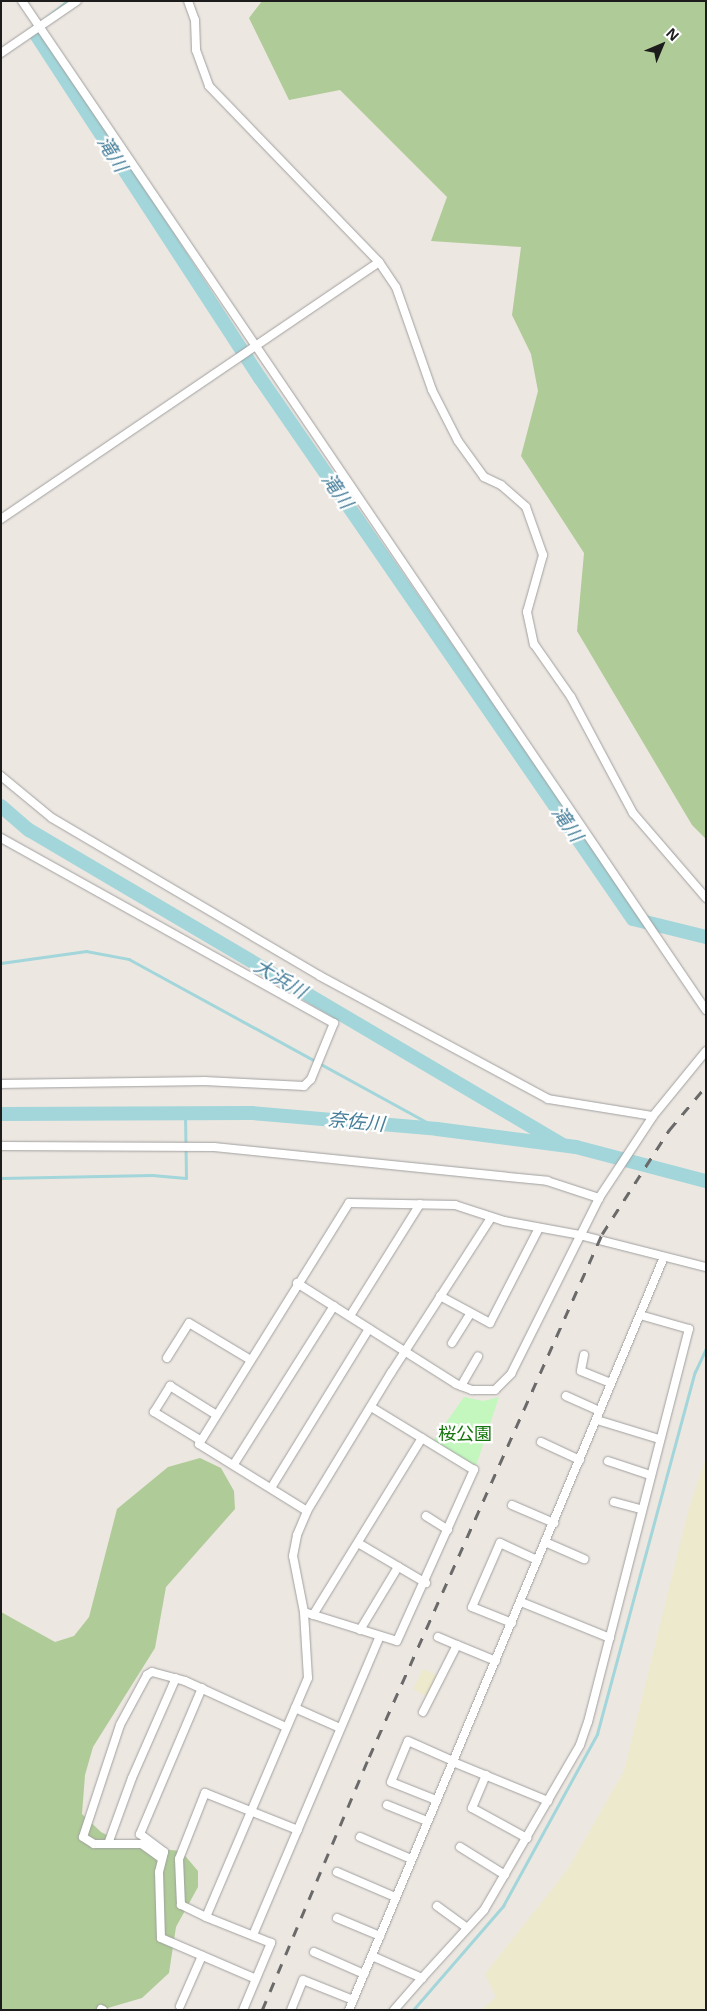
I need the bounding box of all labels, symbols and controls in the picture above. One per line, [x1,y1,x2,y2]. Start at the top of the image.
north arrow [637,20,687,70]
text: N [662,23,684,45]
water label: 滝川 [92,132,132,176]
water label: 滝川 [317,469,357,513]
water label: 滝川 [547,802,587,846]
water label: 大浜川 [250,955,310,1003]
water label: 奈佐川 [327,1108,385,1136]
park label: 桜公園 [438,1422,492,1444]

